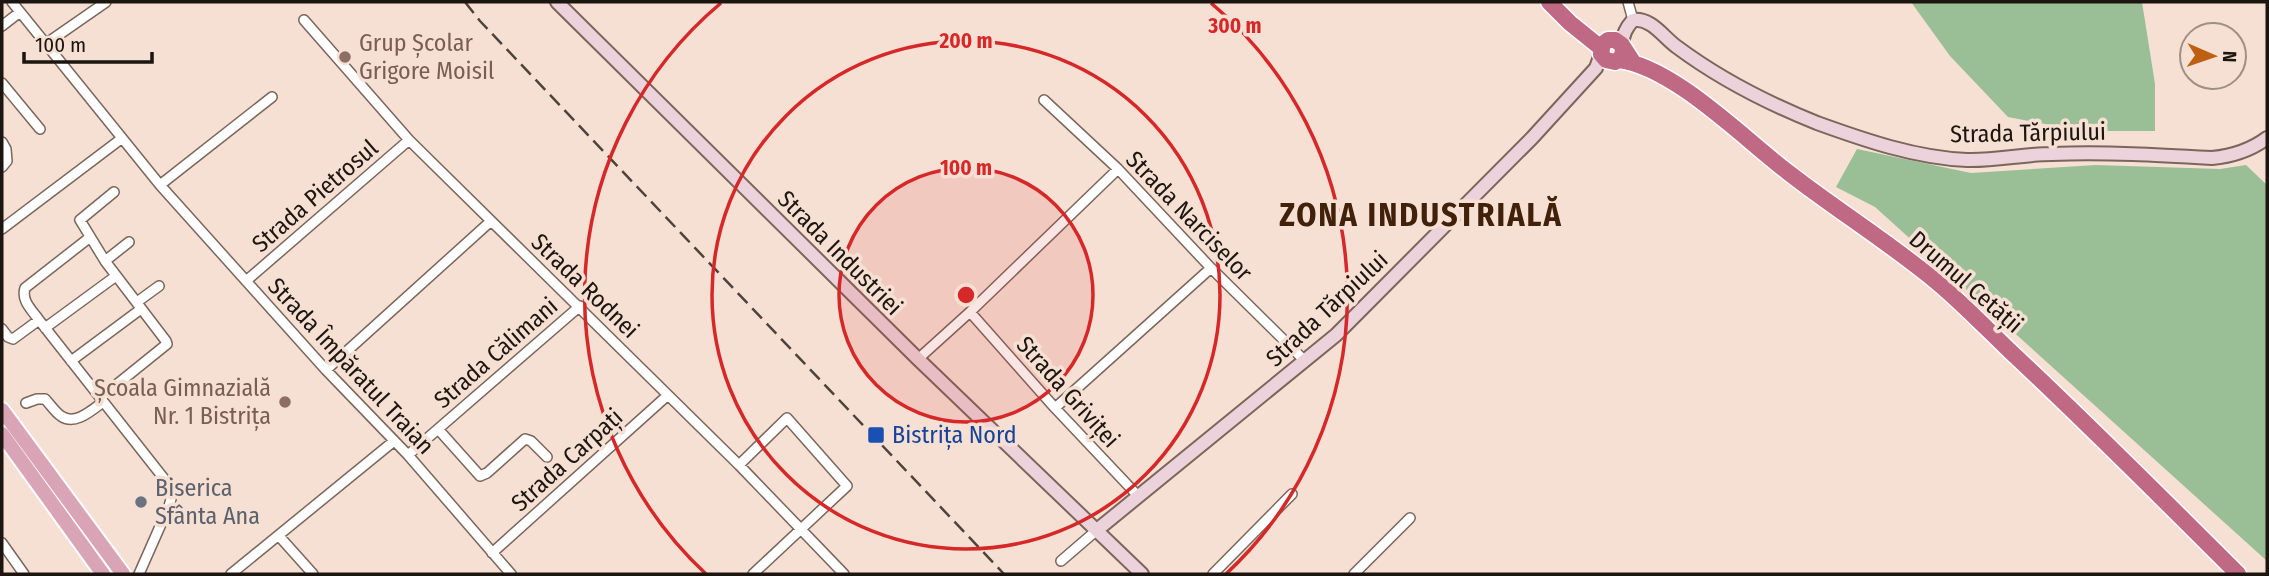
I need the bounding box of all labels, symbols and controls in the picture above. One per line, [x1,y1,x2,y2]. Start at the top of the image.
text: 300 m [1207,13,1262,39]
scale bar [24,21,152,65]
north arrow [2178,21,2248,91]
text: 200 m [938,28,993,54]
place label: Grup Școlar Grigore Moisil [359,29,494,85]
text: 100 m [35,32,86,58]
marker: Grup Școlar Grigore Moisil [337,49,353,65]
text: N [2218,50,2241,63]
street label: Strada Tărpiului [1950,118,2106,148]
street label: Strada Pietrosul [246,134,384,258]
street label: Strada Narciselor [1120,145,1258,287]
text: 100 m [940,155,992,181]
street label: Strada Industriei [772,185,908,321]
district label: ZONA INDUSTRIALĂ [1279,195,1563,234]
street label: Drumul Cetății [1903,225,2028,340]
street label: Strada Rodnei [526,228,644,344]
street label: Strada Tărpiului [1260,246,1394,372]
street label: Strada Împăratul Traian [262,272,440,460]
centre of rings [954,283,978,307]
street label: Strada Călimani [429,292,563,414]
street label: Strada Griviței [1010,331,1125,454]
place label: Școala Gimnazială Nr. 1 Bistrița [94,374,271,431]
marker: Școala Gimnazială Nr. 1 Bistrița [277,394,293,410]
street label: Strada Carpați [506,403,629,518]
place label: Bistrița Nord [892,421,1017,450]
marker: Bistrița Nord [866,425,886,445]
place label: Biserica Sfânta Ana [155,474,260,530]
marker: Biserica Sfânta Ana [133,494,149,510]

